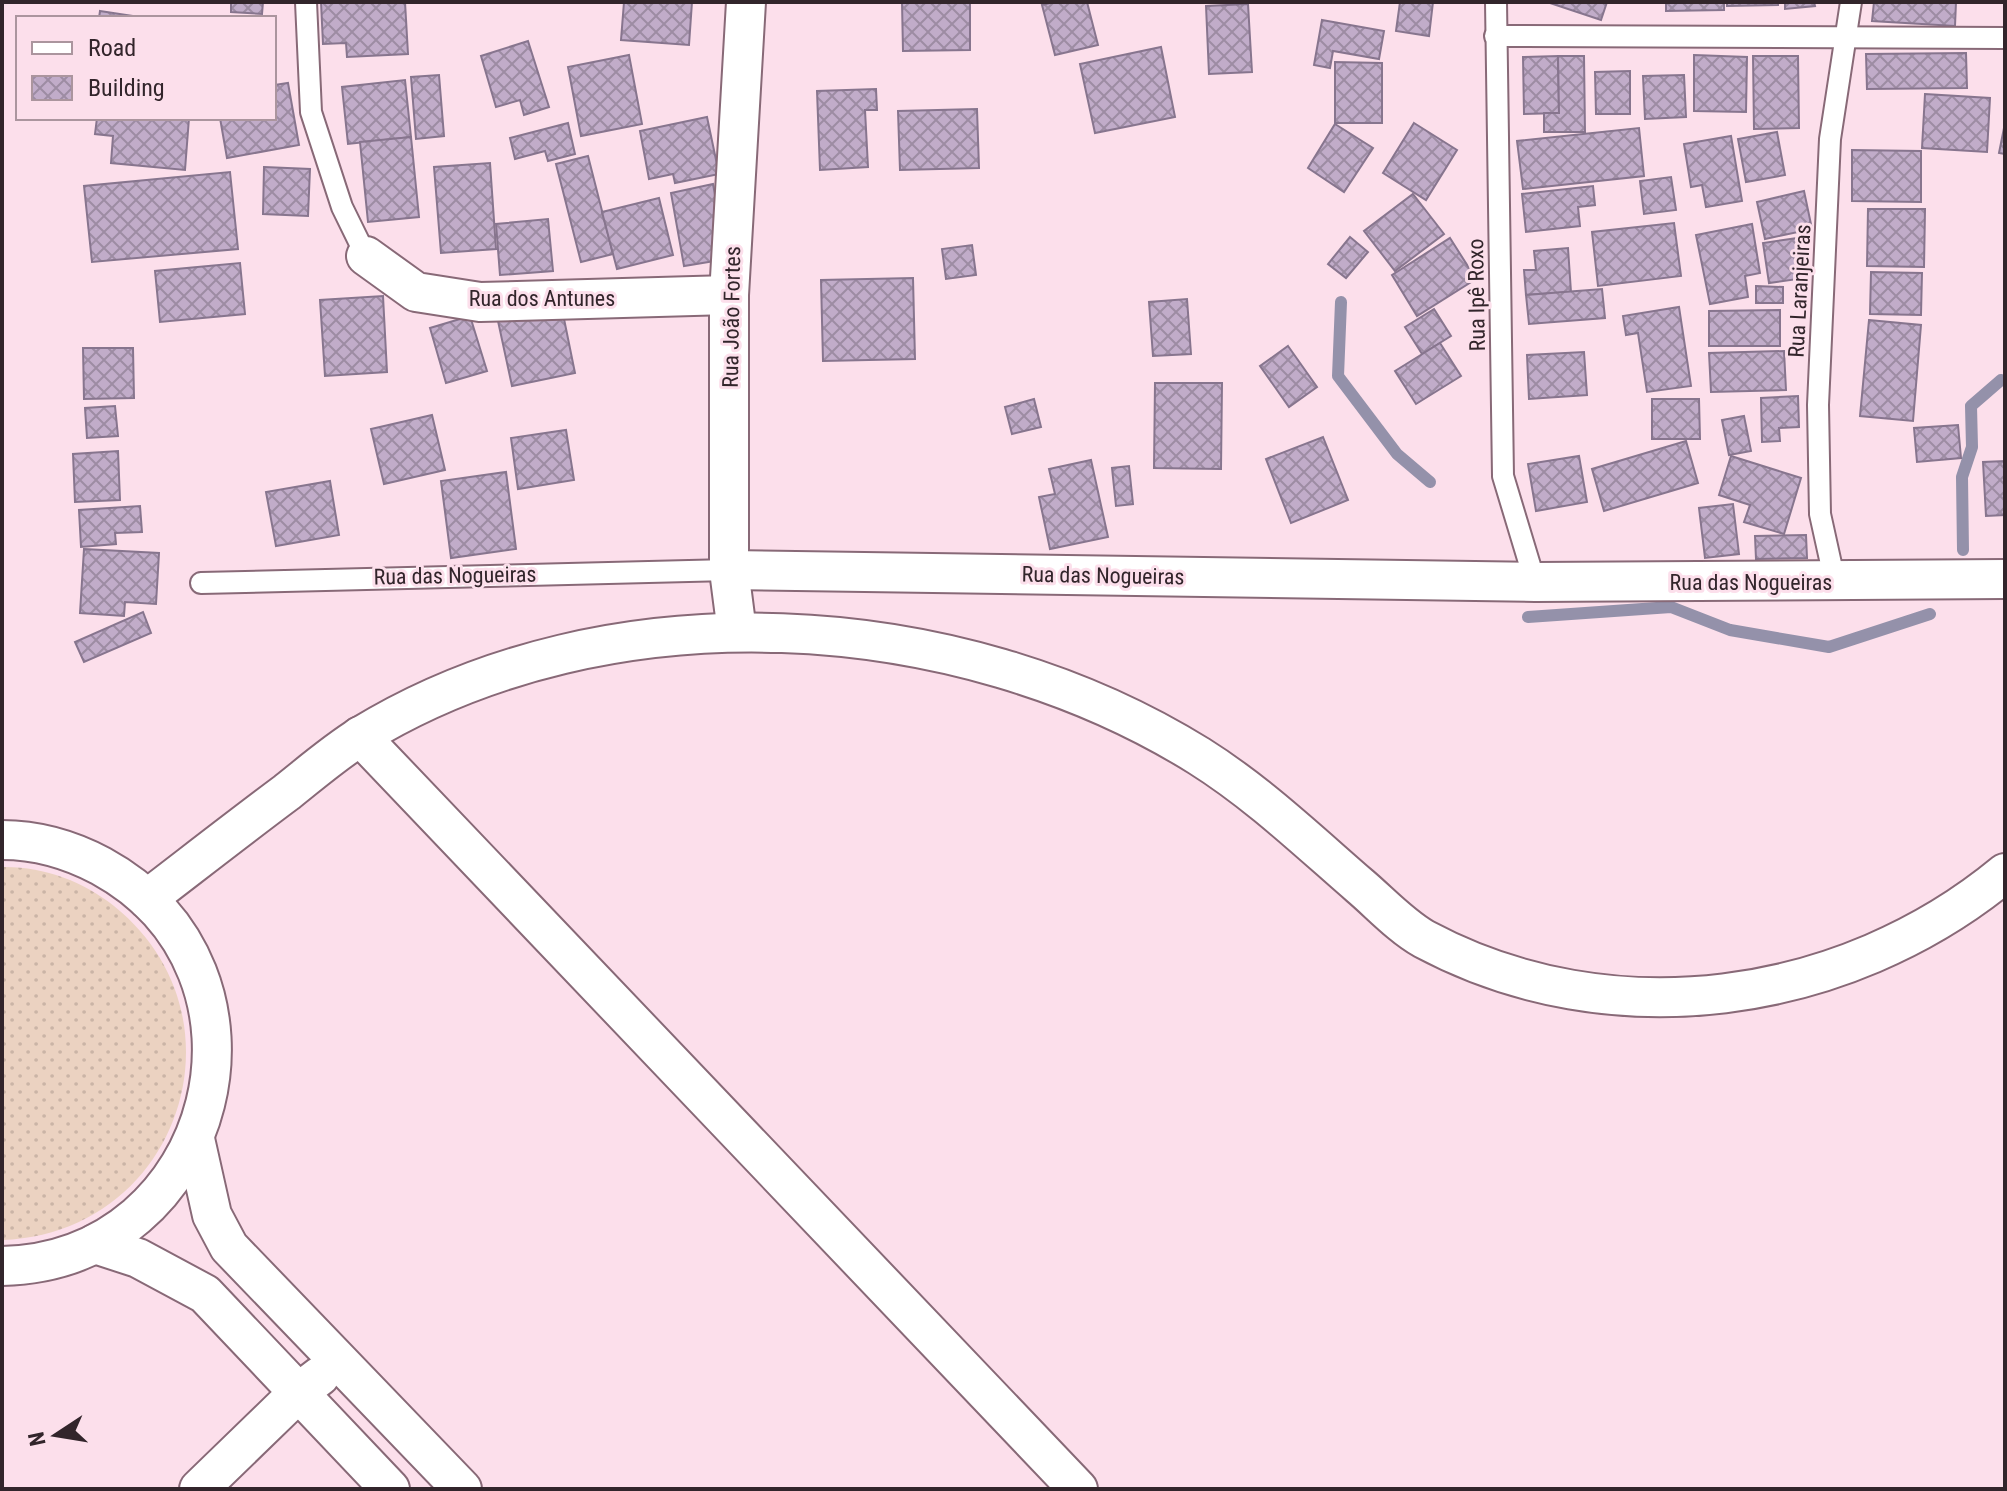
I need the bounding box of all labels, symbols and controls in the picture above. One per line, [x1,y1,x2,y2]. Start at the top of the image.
legend [16,16,276,120]
text: Road [88,34,136,62]
text: Building [88,74,165,102]
street label: Rua Laranjeiras [1784,224,1815,358]
street label: Rua Ipê Roxo [1463,238,1490,351]
street label: Rua João Fortes [718,246,745,388]
street label: Rua dos Antunes [469,286,615,311]
street label: Rua das Nogueiras [373,562,537,589]
street label: Rua das Nogueiras [1021,562,1185,589]
street label: Rua das Nogueiras [1670,570,1832,595]
north arrow [16,1395,96,1475]
text: N [23,1430,51,1448]

